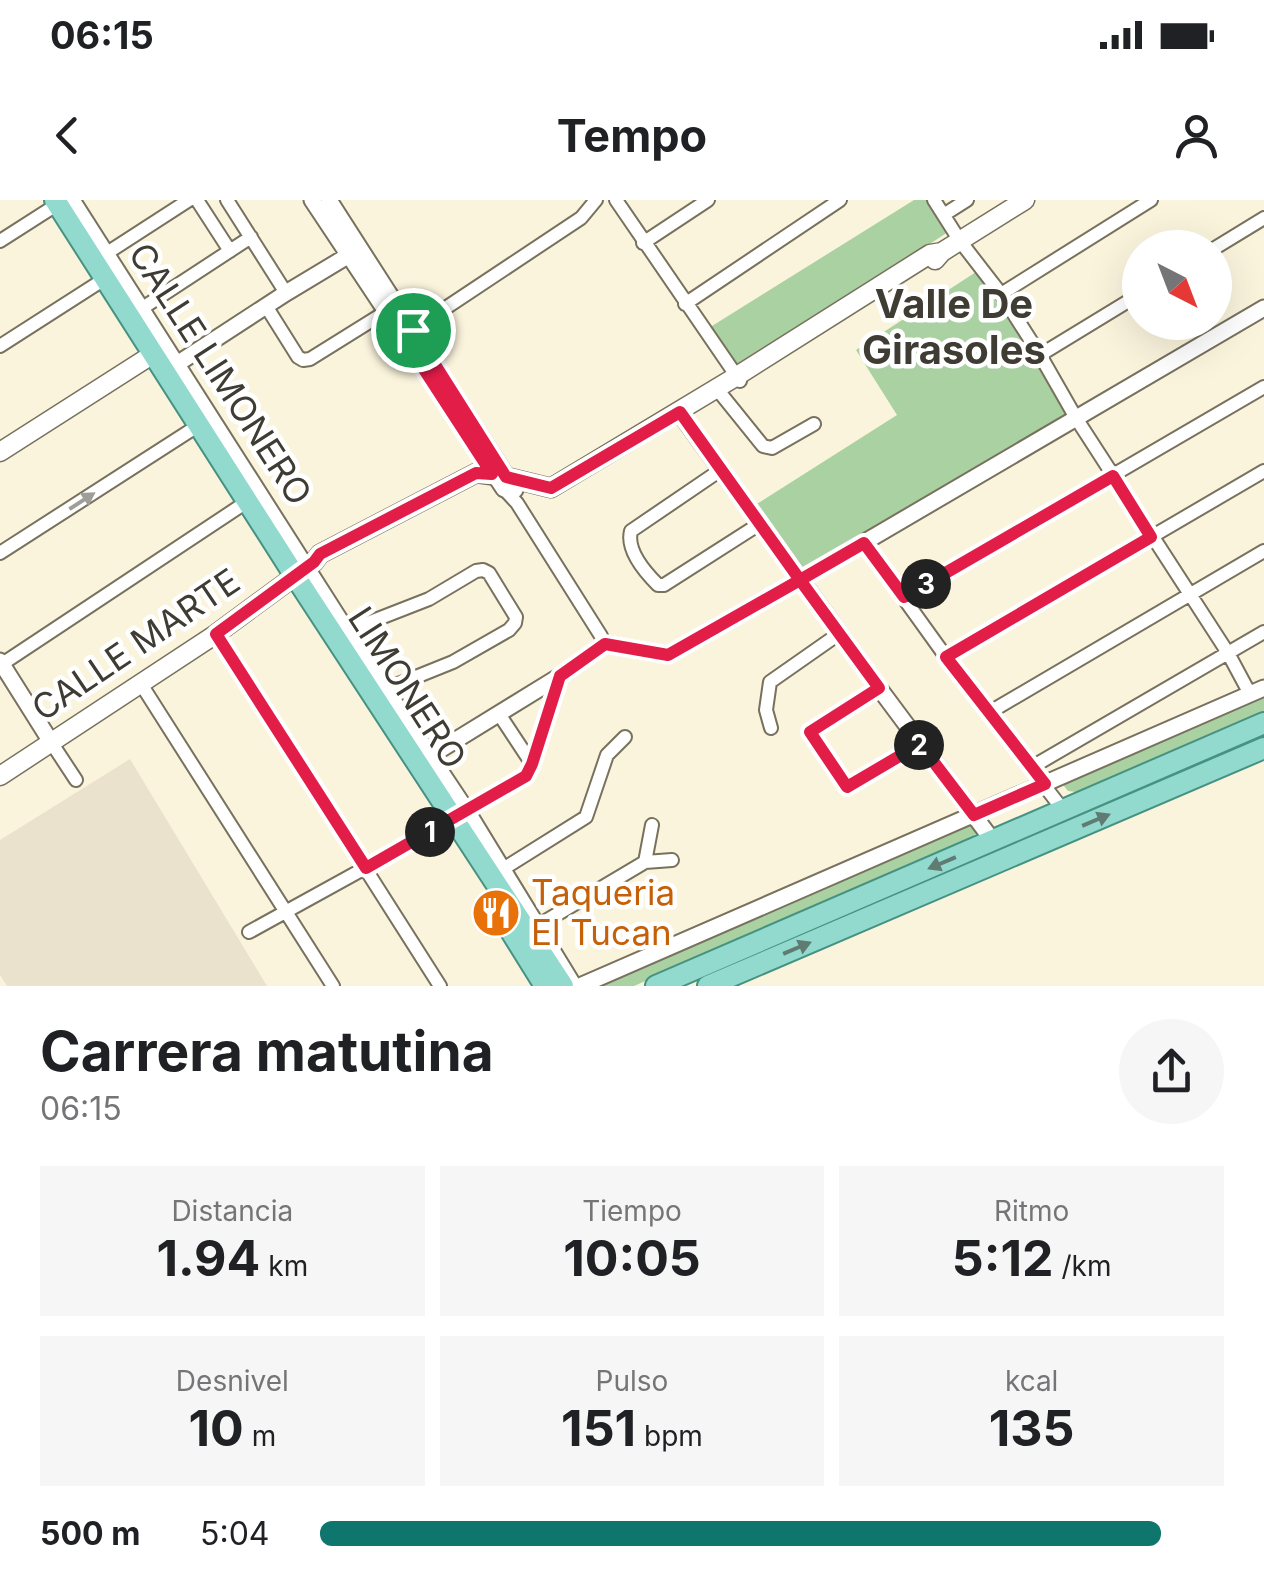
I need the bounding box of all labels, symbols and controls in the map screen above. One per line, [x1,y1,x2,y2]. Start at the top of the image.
text: 06:15 [50,12,154,58]
icon: back [40,108,95,163]
text: Tempo [557,108,707,163]
icon: person [1169,108,1224,163]
north arrow [1122,230,1232,340]
map controls [1122,230,1232,340]
street label: CALLE LIMONERO [121,235,321,512]
district label: Valle De Girasoles [862,279,1046,374]
pin [371,288,456,373]
icon: arrive [386,303,441,358]
one-way arrow [68,492,96,510]
street label: CALLE MARTE [24,559,247,729]
pin: 3 [901,559,951,609]
text: 3 [917,567,935,601]
street label: LIMONERO [340,599,476,776]
pin: 2 [894,720,944,770]
text: 2 [910,728,928,762]
pin: 1 [405,807,455,857]
one-way arrow [1081,811,1111,827]
text: 1 [424,815,436,849]
one-way arrow [927,855,957,871]
place label: Taqueria El Tucan [531,871,675,953]
restaurant icon: Taqueria El Tucan [470,887,522,939]
one-way arrow [782,939,812,955]
text: Carrera matutina [40,1018,494,1084]
button: share [1119,1019,1224,1124]
text: 06:15 [40,1089,122,1128]
text: Distancia [171,1194,293,1228]
text: Tiempo [582,1194,682,1228]
text: Ritmo [994,1194,1069,1228]
text: 1.94 [156,1228,260,1288]
text: 10:05 [563,1228,701,1288]
text: 5:12 [952,1228,1054,1288]
text: km [260,1249,308,1283]
text: /km [1054,1249,1111,1283]
text: Desnivel [176,1364,289,1398]
text: Pulso [596,1364,668,1398]
text: kcal [1005,1364,1058,1398]
text: 10 [188,1398,244,1458]
text: 151 [561,1398,636,1458]
text: 135 [989,1398,1075,1458]
text: m [244,1419,276,1453]
text: bpm [636,1419,703,1453]
text: 500 m [40,1514,140,1553]
text: 5:04 [200,1514,270,1553]

